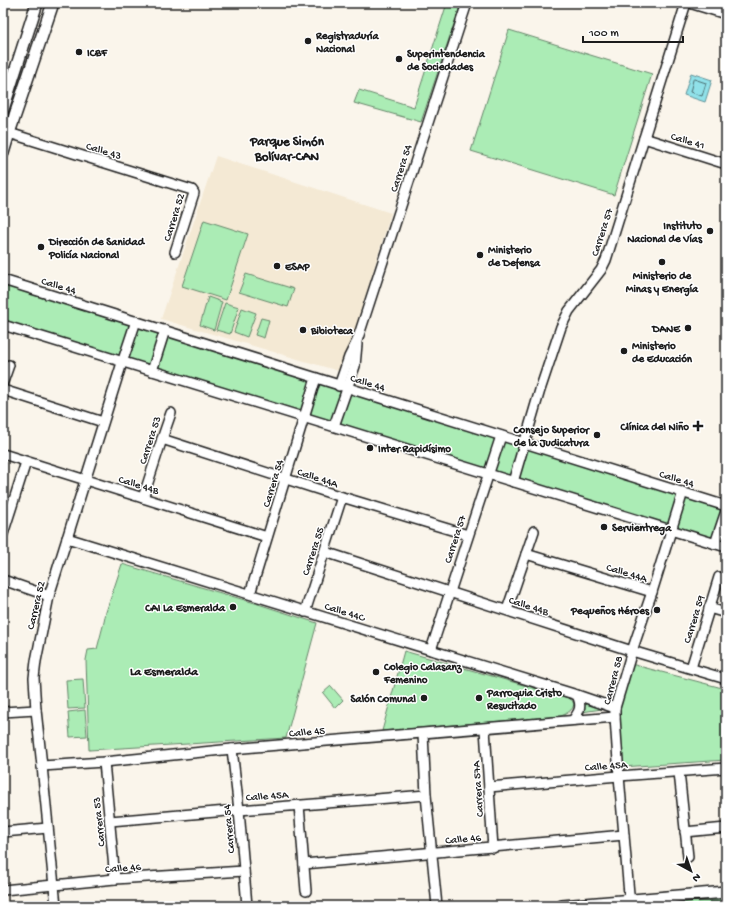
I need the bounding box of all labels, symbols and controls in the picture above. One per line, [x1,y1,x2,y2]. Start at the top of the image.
scale bar [583,18,683,44]
text: 100 m [588,27,619,41]
place label: Registraduría Nacional [315,30,380,56]
marker: Registraduría Nacional [303,36,313,46]
marker: ICBF [74,47,84,57]
place label: ICBF [87,48,108,60]
place label: Superintendencia de Sociedades [407,48,486,74]
marker: Superintendencia de Sociedades [394,54,404,64]
street label: Calle 41 [669,131,706,153]
district label: Parque Simón Bolívar-CAN [249,135,325,165]
street label: Calle 43 [84,141,123,163]
street label: Carrera 54 [389,143,415,194]
street label: Carrera 52 [162,192,188,243]
street label: Carrera 57 [590,207,616,258]
place label: Instituto Nacional de Vías [627,220,703,246]
marker: Instituto Nacional de Vías [705,226,715,236]
place label: Dirección de Sanidad Policía Nacional [48,236,146,262]
marker: Dirección de Sanidad Policía Nacional [36,242,46,252]
place label: Ministerio de Defensa [488,244,541,270]
marker: Ministerio de Defensa [475,250,485,260]
marker: Ministerio de Minas y Energía [657,257,667,267]
marker: ESAP [272,261,282,271]
place label: ESAP [284,262,310,274]
place label: Ministerio de Minas y Energía [626,270,699,297]
street label: Calle 44 [40,276,78,298]
marker: DANE [683,323,693,333]
place label: DANE [651,324,681,336]
marker: Bibioteca [298,325,308,335]
place label: Bibioteca [310,325,354,338]
place label: Ministerio de Educación [632,340,693,366]
marker: Ministerio de Educación [619,346,629,356]
street label: Calle 44 [349,373,387,395]
street label: Carrera 53 [138,415,164,466]
marker: Clínica del Niño [692,420,704,432]
place label: Clínica del Niño [620,421,689,434]
place label: Consejo Superior de la Judicatura [513,425,590,450]
marker: Consejo Superior de la Judicatura [592,430,602,440]
marker: Inter Rapidísimo [365,443,375,453]
place label: Inter Rapidísimo [378,443,451,456]
street label: Carrera 54 [261,458,287,509]
street label: Calle 44A [296,467,340,491]
street label: Calle 44 [658,469,696,491]
street label: Calle 44B [117,474,160,498]
street label: Carrera 57 [443,514,469,565]
marker: Servientrega [599,522,609,532]
place label: Servientrega [612,522,672,536]
street label: Carrera 55 [301,526,327,577]
street label: Calle 44A [605,562,649,586]
street label: Carrera 52 [26,579,48,631]
street label: Carrera 59 [682,594,708,645]
street label: Calle 44B [507,595,550,619]
street label: Calle 44C [323,601,367,625]
marker: CAI La Esmeralda [228,602,238,612]
place label: CAI La Esmeralda [144,603,226,615]
place label: Pequeños Héroes [570,605,650,619]
marker: Pequeños Héroes [652,605,662,615]
street label: Carrera 58 [602,655,626,706]
place label: Colegio Calasanz Femenino [383,662,463,687]
district label: La Esmeralda [130,666,199,680]
marker: Colegio Calasanz Femenino [371,667,381,677]
place label: Parroquia Cristo Resucitado [486,687,562,713]
place label: Salón Comunal [350,693,417,706]
marker: Salón Comunal [419,693,429,703]
marker: Parroquia Cristo Resucitado [474,693,484,703]
street label: Calle 45 [289,725,326,741]
street label: Calle 45A [584,759,628,774]
street label: Carrera 57A [471,760,487,817]
street label: Calle 45A [245,789,289,804]
street label: Carrera 53 [91,796,109,847]
street label: Carrera 54 [222,803,238,854]
street label: Calle 46 [445,832,482,848]
north arrow [671,851,711,891]
street label: Calle 46 [105,862,142,876]
text: N [690,870,703,884]

